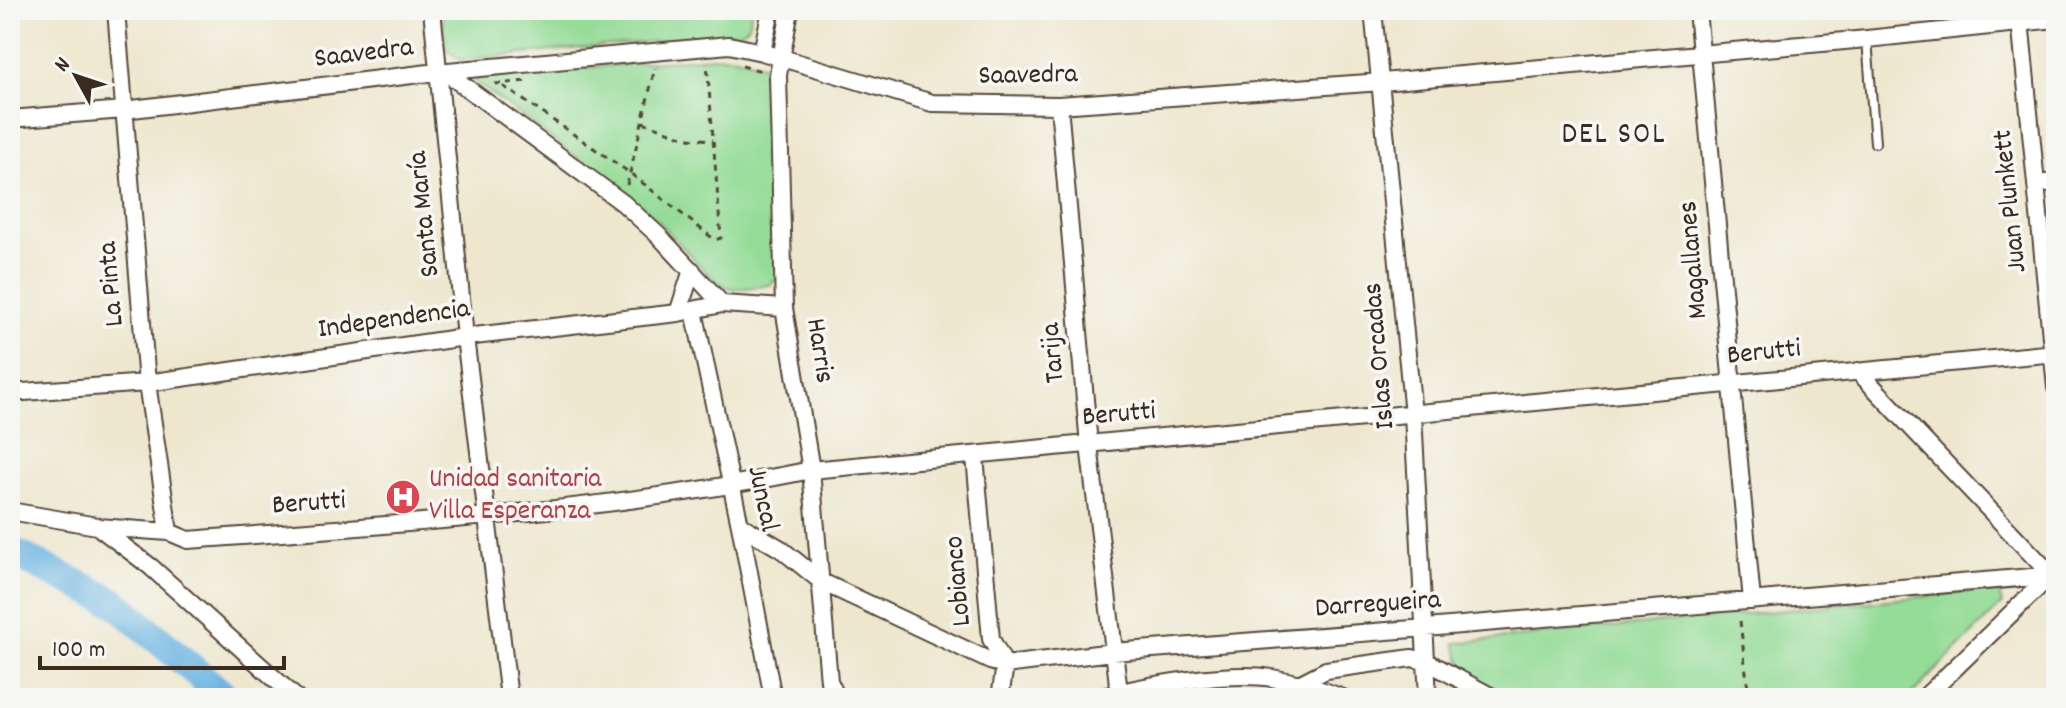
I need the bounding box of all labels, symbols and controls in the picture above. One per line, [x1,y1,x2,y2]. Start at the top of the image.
street label: Saavedra [312,29,417,81]
north arrow [36,36,116,116]
text: N [48,51,79,80]
street label: Saavedra [978,56,1079,98]
district label: DEL SOL [1562,115,1666,158]
street label: Juan Plunkett [1985,128,2039,274]
street label: Santa María [399,148,453,279]
street label: Magallanes [1670,199,1720,321]
street label: La Pinta [89,239,137,328]
street label: Islas Orcadas [1355,281,1407,431]
street label: Independencia [315,290,473,351]
street label: Harris [793,316,843,386]
street label: Tarija [1032,320,1078,385]
street label: Berutti [1725,330,1803,378]
street label: Berutti [1080,393,1158,439]
place label: Unidad sanitaria Villa Esperanza [429,461,602,533]
street label: Juncal [735,462,788,536]
hospital icon: Unidad sanitaria Villa Esperanza [384,478,422,516]
street label: Berutti [271,482,347,528]
street label: Lobianco [936,534,984,628]
street label: Darregueira [1314,582,1443,630]
scale bar [40,620,284,670]
text: 100 m [52,634,105,668]

